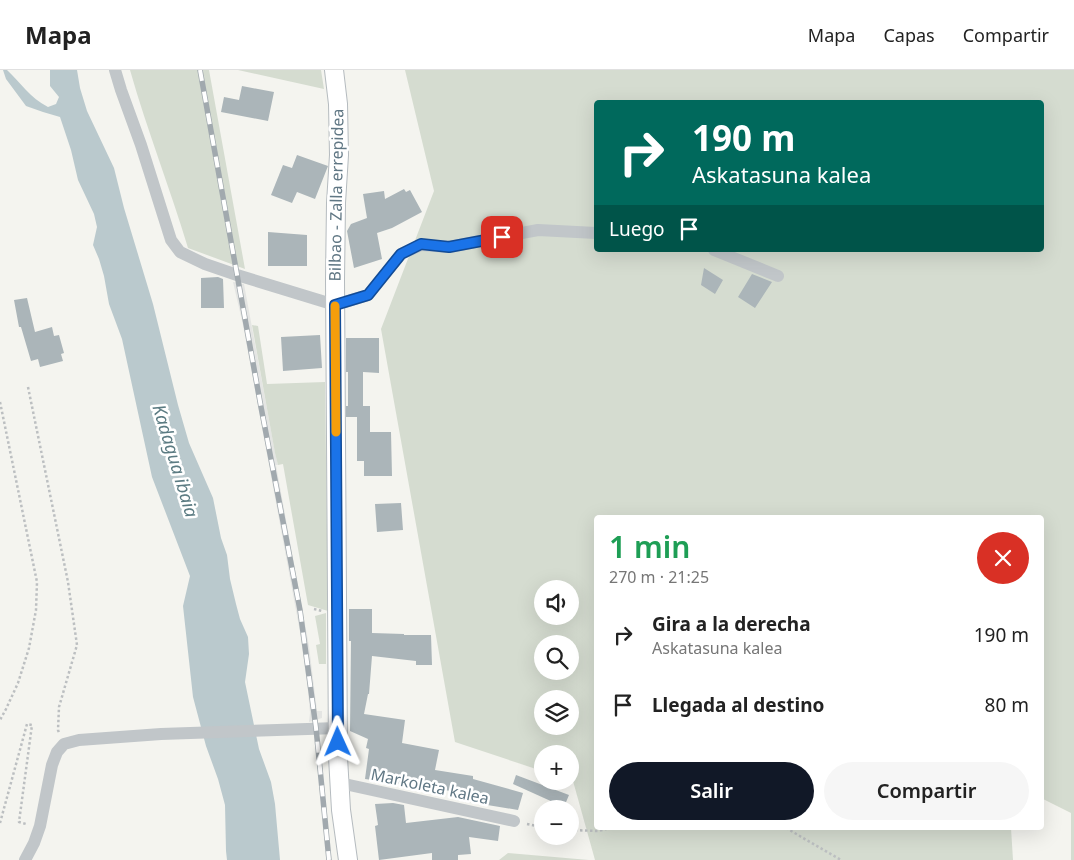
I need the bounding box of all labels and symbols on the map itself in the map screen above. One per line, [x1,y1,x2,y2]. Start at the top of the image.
street label: Bilbao - Zalla errepidea [323,108,349,282]
pin [481,216,523,258]
water label: Kadagua ibaia [147,401,205,520]
position arrow [311,715,363,767]
street label: Markoleta kalea [369,763,491,809]

